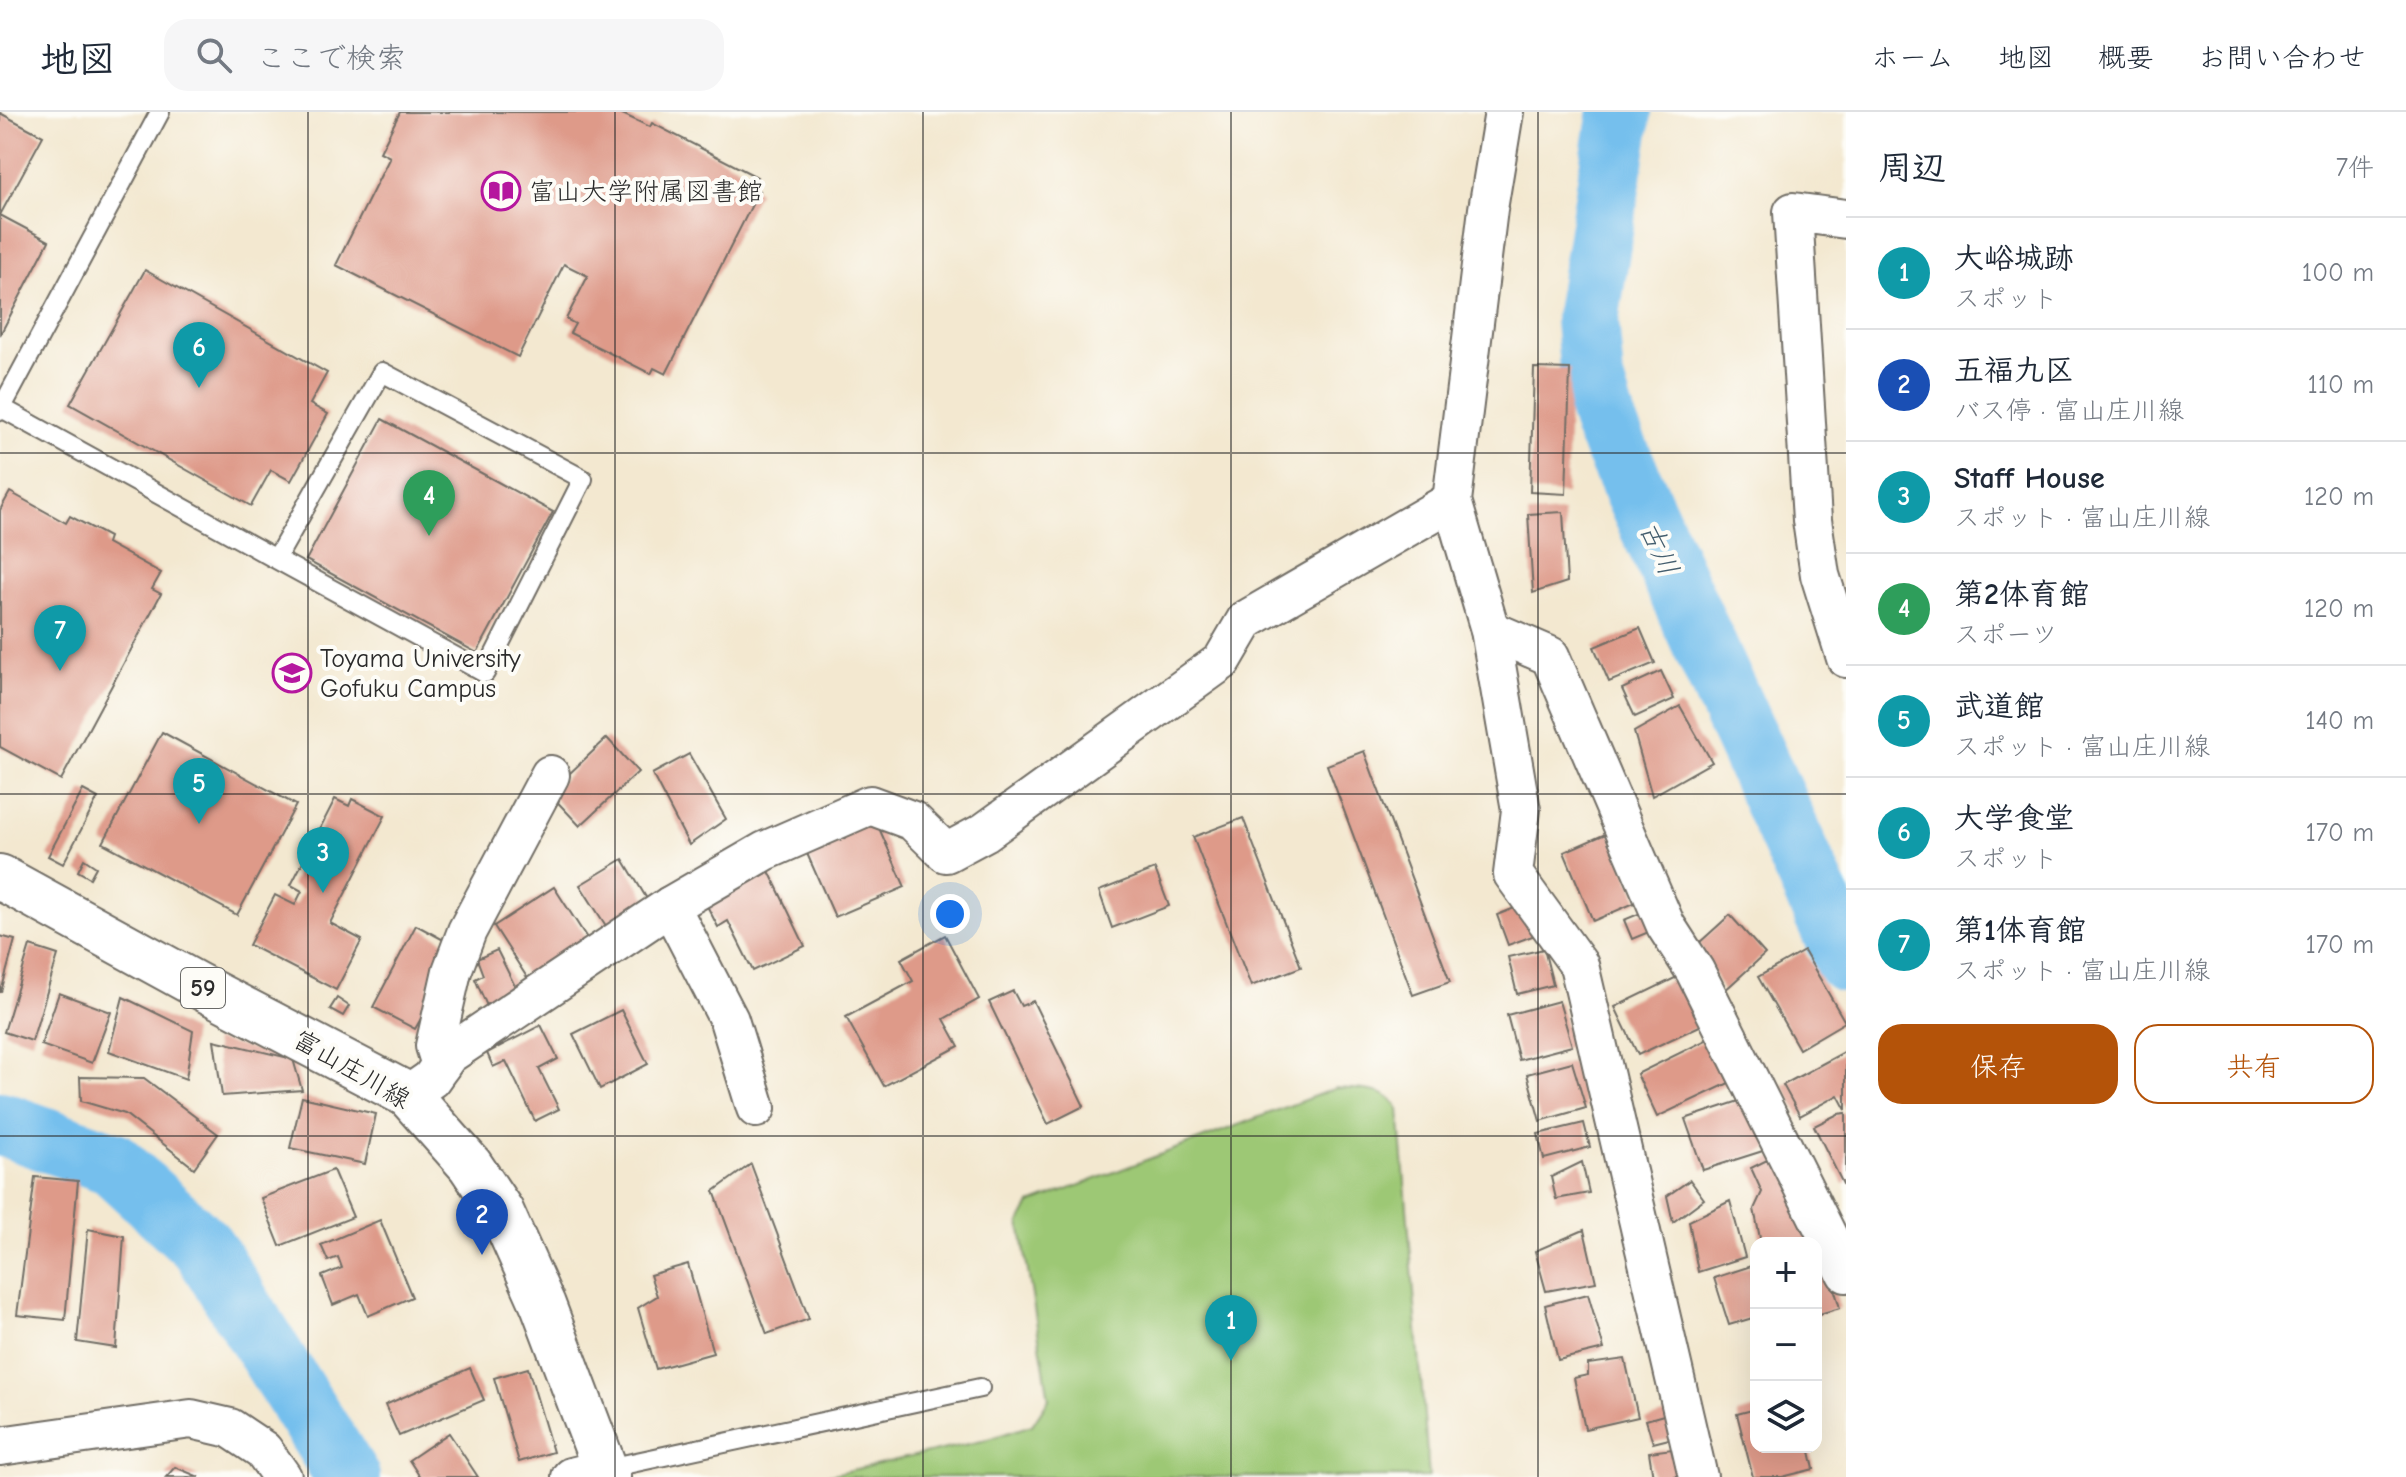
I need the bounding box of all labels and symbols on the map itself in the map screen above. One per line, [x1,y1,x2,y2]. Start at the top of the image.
library icon: 富山大学附属図書館 [480,170,522,212]
place label: 富山大学附属図書館 [529,177,763,207]
pin: 6 [173,322,225,388]
pin: 4 [403,470,455,536]
water label: 古川 [1633,516,1685,581]
pin: 7 [34,605,86,671]
place label: Toyama University Gofuku Campus [320,644,521,704]
school or university icon: Toyama University Gofuku Campus [271,652,313,694]
pin: 5 [173,758,225,824]
pin: 3 [297,827,349,893]
your location [930,894,970,934]
road number: 59 [181,968,225,1008]
street label: 富山庄川線 [288,1024,415,1115]
pin: 2 [456,1189,508,1255]
pin: 1 [1205,1295,1257,1361]

